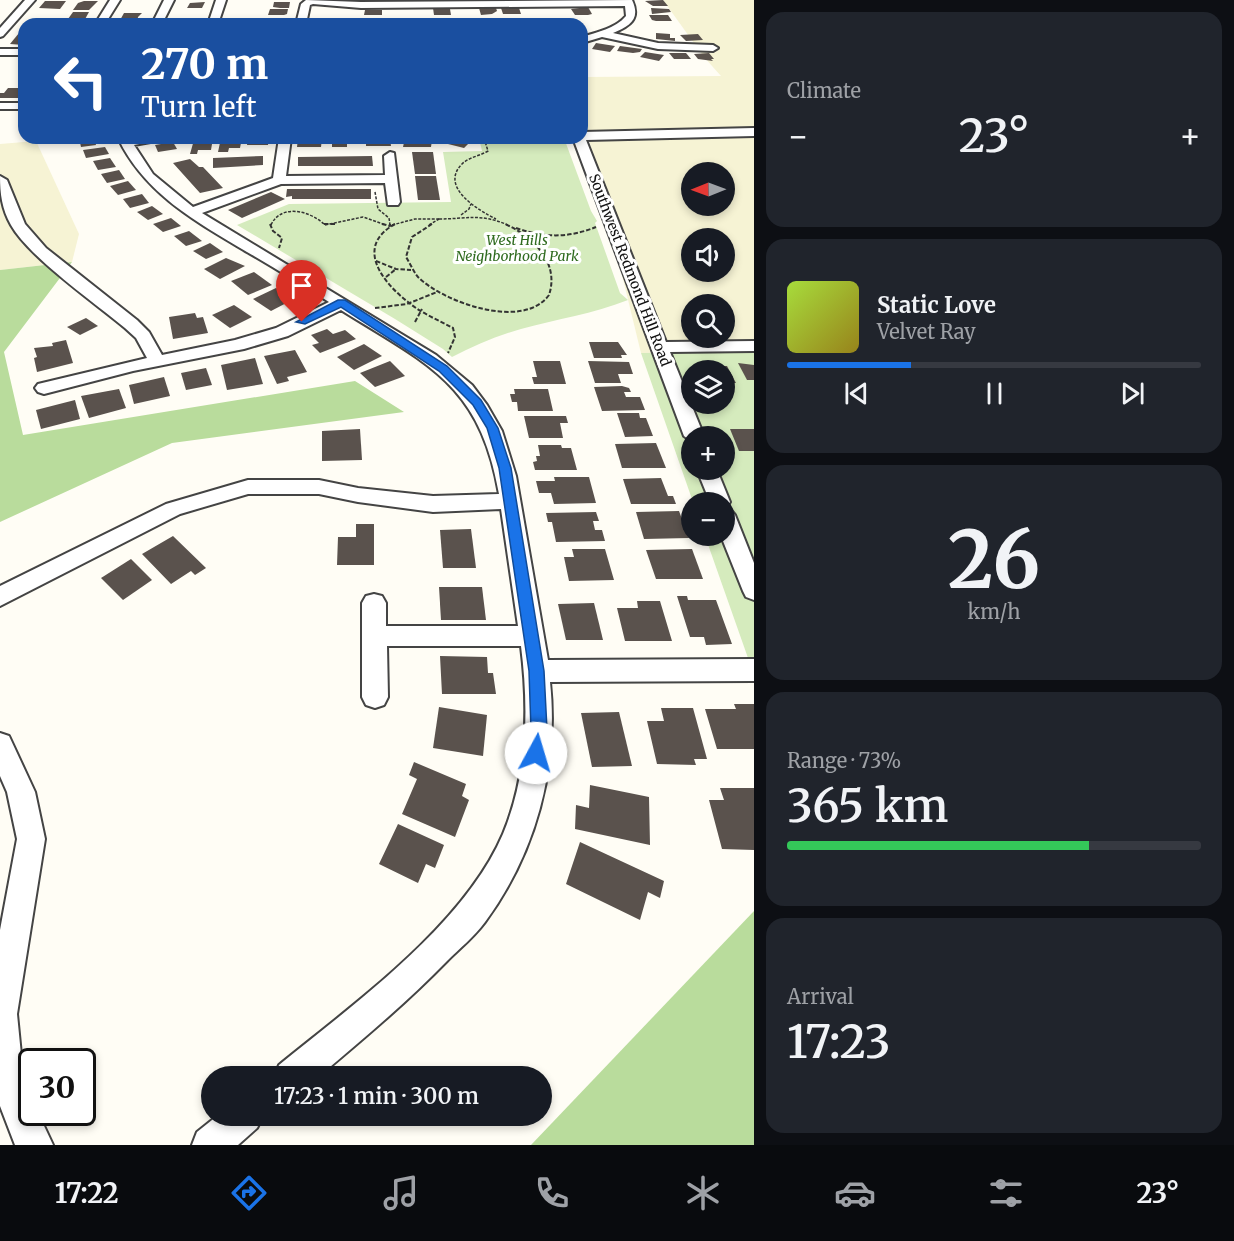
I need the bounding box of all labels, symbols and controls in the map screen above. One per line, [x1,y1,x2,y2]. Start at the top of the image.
text: 270 m [141,38,268,90]
icon: left [42,42,120,120]
text: Climate [787,78,861,103]
text: Turn left [141,90,256,124]
text: 23° [959,108,1029,164]
text: − [787,116,809,157]
text: + [1179,116,1201,157]
north arrow [681,162,735,216]
map controls [681,162,735,546]
street label: Southwest Redmond Hill Road [585,171,675,369]
button: sound [681,228,735,282]
park label: West Hills Neighborhood Park [455,231,579,265]
pin [276,260,327,322]
icon: arrive [285,269,318,302]
text: Static Love [877,291,996,319]
button: search [681,294,735,348]
text: Velvet Ray [877,319,976,344]
button: layers [681,360,735,414]
icon: previous [840,377,873,410]
icon: pause [978,377,1011,410]
icon: next [1116,377,1149,410]
button: + [681,426,735,480]
button: − [681,492,735,546]
text: 26 [948,511,1040,609]
text: km/h [968,599,1020,624]
position arrow [504,721,568,785]
text: Range · 73% [787,748,901,773]
text: 365 km [787,778,949,834]
text: Arrival [787,984,854,1009]
text: 17:23 [787,1014,891,1070]
speed limit sign: 30 [18,1048,96,1126]
text: 17:23 · 1 min · 300 m [274,1082,479,1110]
icon: directions [228,1172,270,1214]
icon: music [380,1172,422,1214]
icon: phone [531,1172,573,1214]
icon: climate [682,1172,724,1214]
icon: car [834,1172,876,1214]
icon: filters [985,1172,1027,1214]
text: 17:22 [55,1176,119,1210]
text: 23° [1136,1176,1179,1210]

